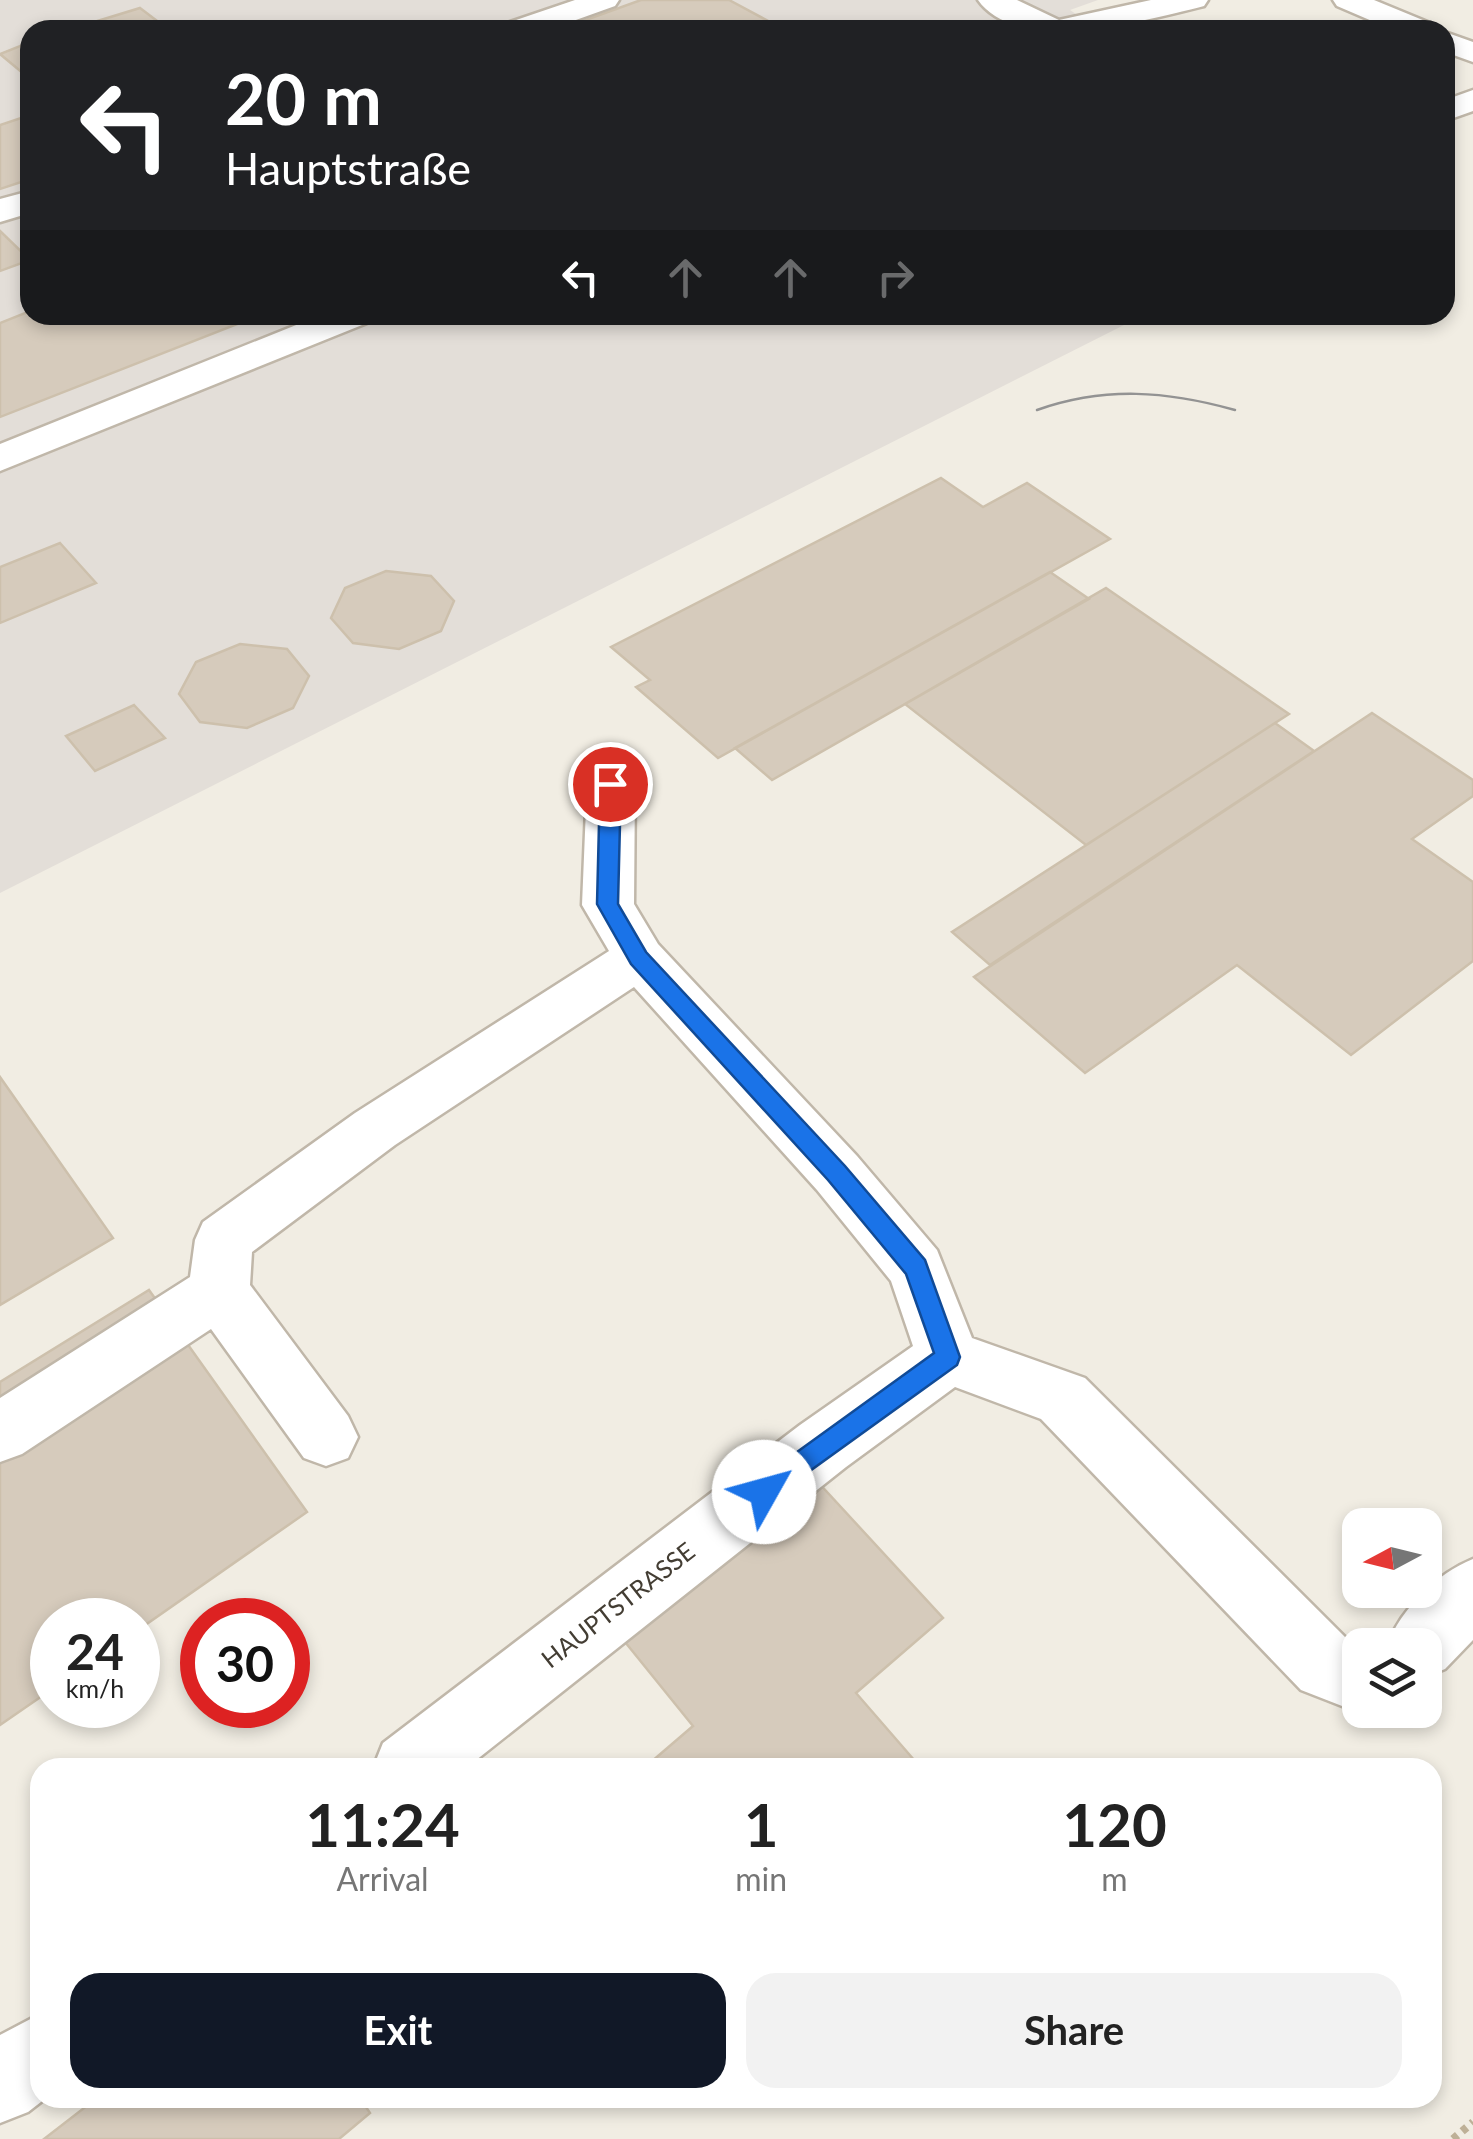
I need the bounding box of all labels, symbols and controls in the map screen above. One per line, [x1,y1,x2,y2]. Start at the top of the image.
text: 20 m [225,56,382,140]
icon: left [60,60,190,190]
text: Hauptstraße [225,141,471,195]
icon: left [553,250,608,305]
icon: ahead [658,250,713,305]
icon: ahead [763,250,818,305]
icon: right [868,250,923,305]
pin [568,742,653,827]
icon: arrive [583,757,638,812]
position arrow [712,1440,816,1544]
north arrow [1342,1508,1442,1608]
map controls [1342,1508,1442,1728]
street label: HAUPTSTRASSE [535,1535,700,1673]
speed limit sign: 30 [180,1598,310,1728]
text: 24 [66,1621,124,1681]
button: layers [1342,1628,1442,1728]
text: km/h [66,1673,124,1703]
text: 11:24 [305,1788,460,1860]
text: 1 [744,1788,779,1860]
text: 120 [1062,1788,1167,1860]
text: Arrival [336,1859,429,1898]
text: min [735,1859,787,1898]
text: m [1101,1859,1128,1898]
button: Exit [70,1973,726,2088]
button: Share [746,1973,1402,2088]

